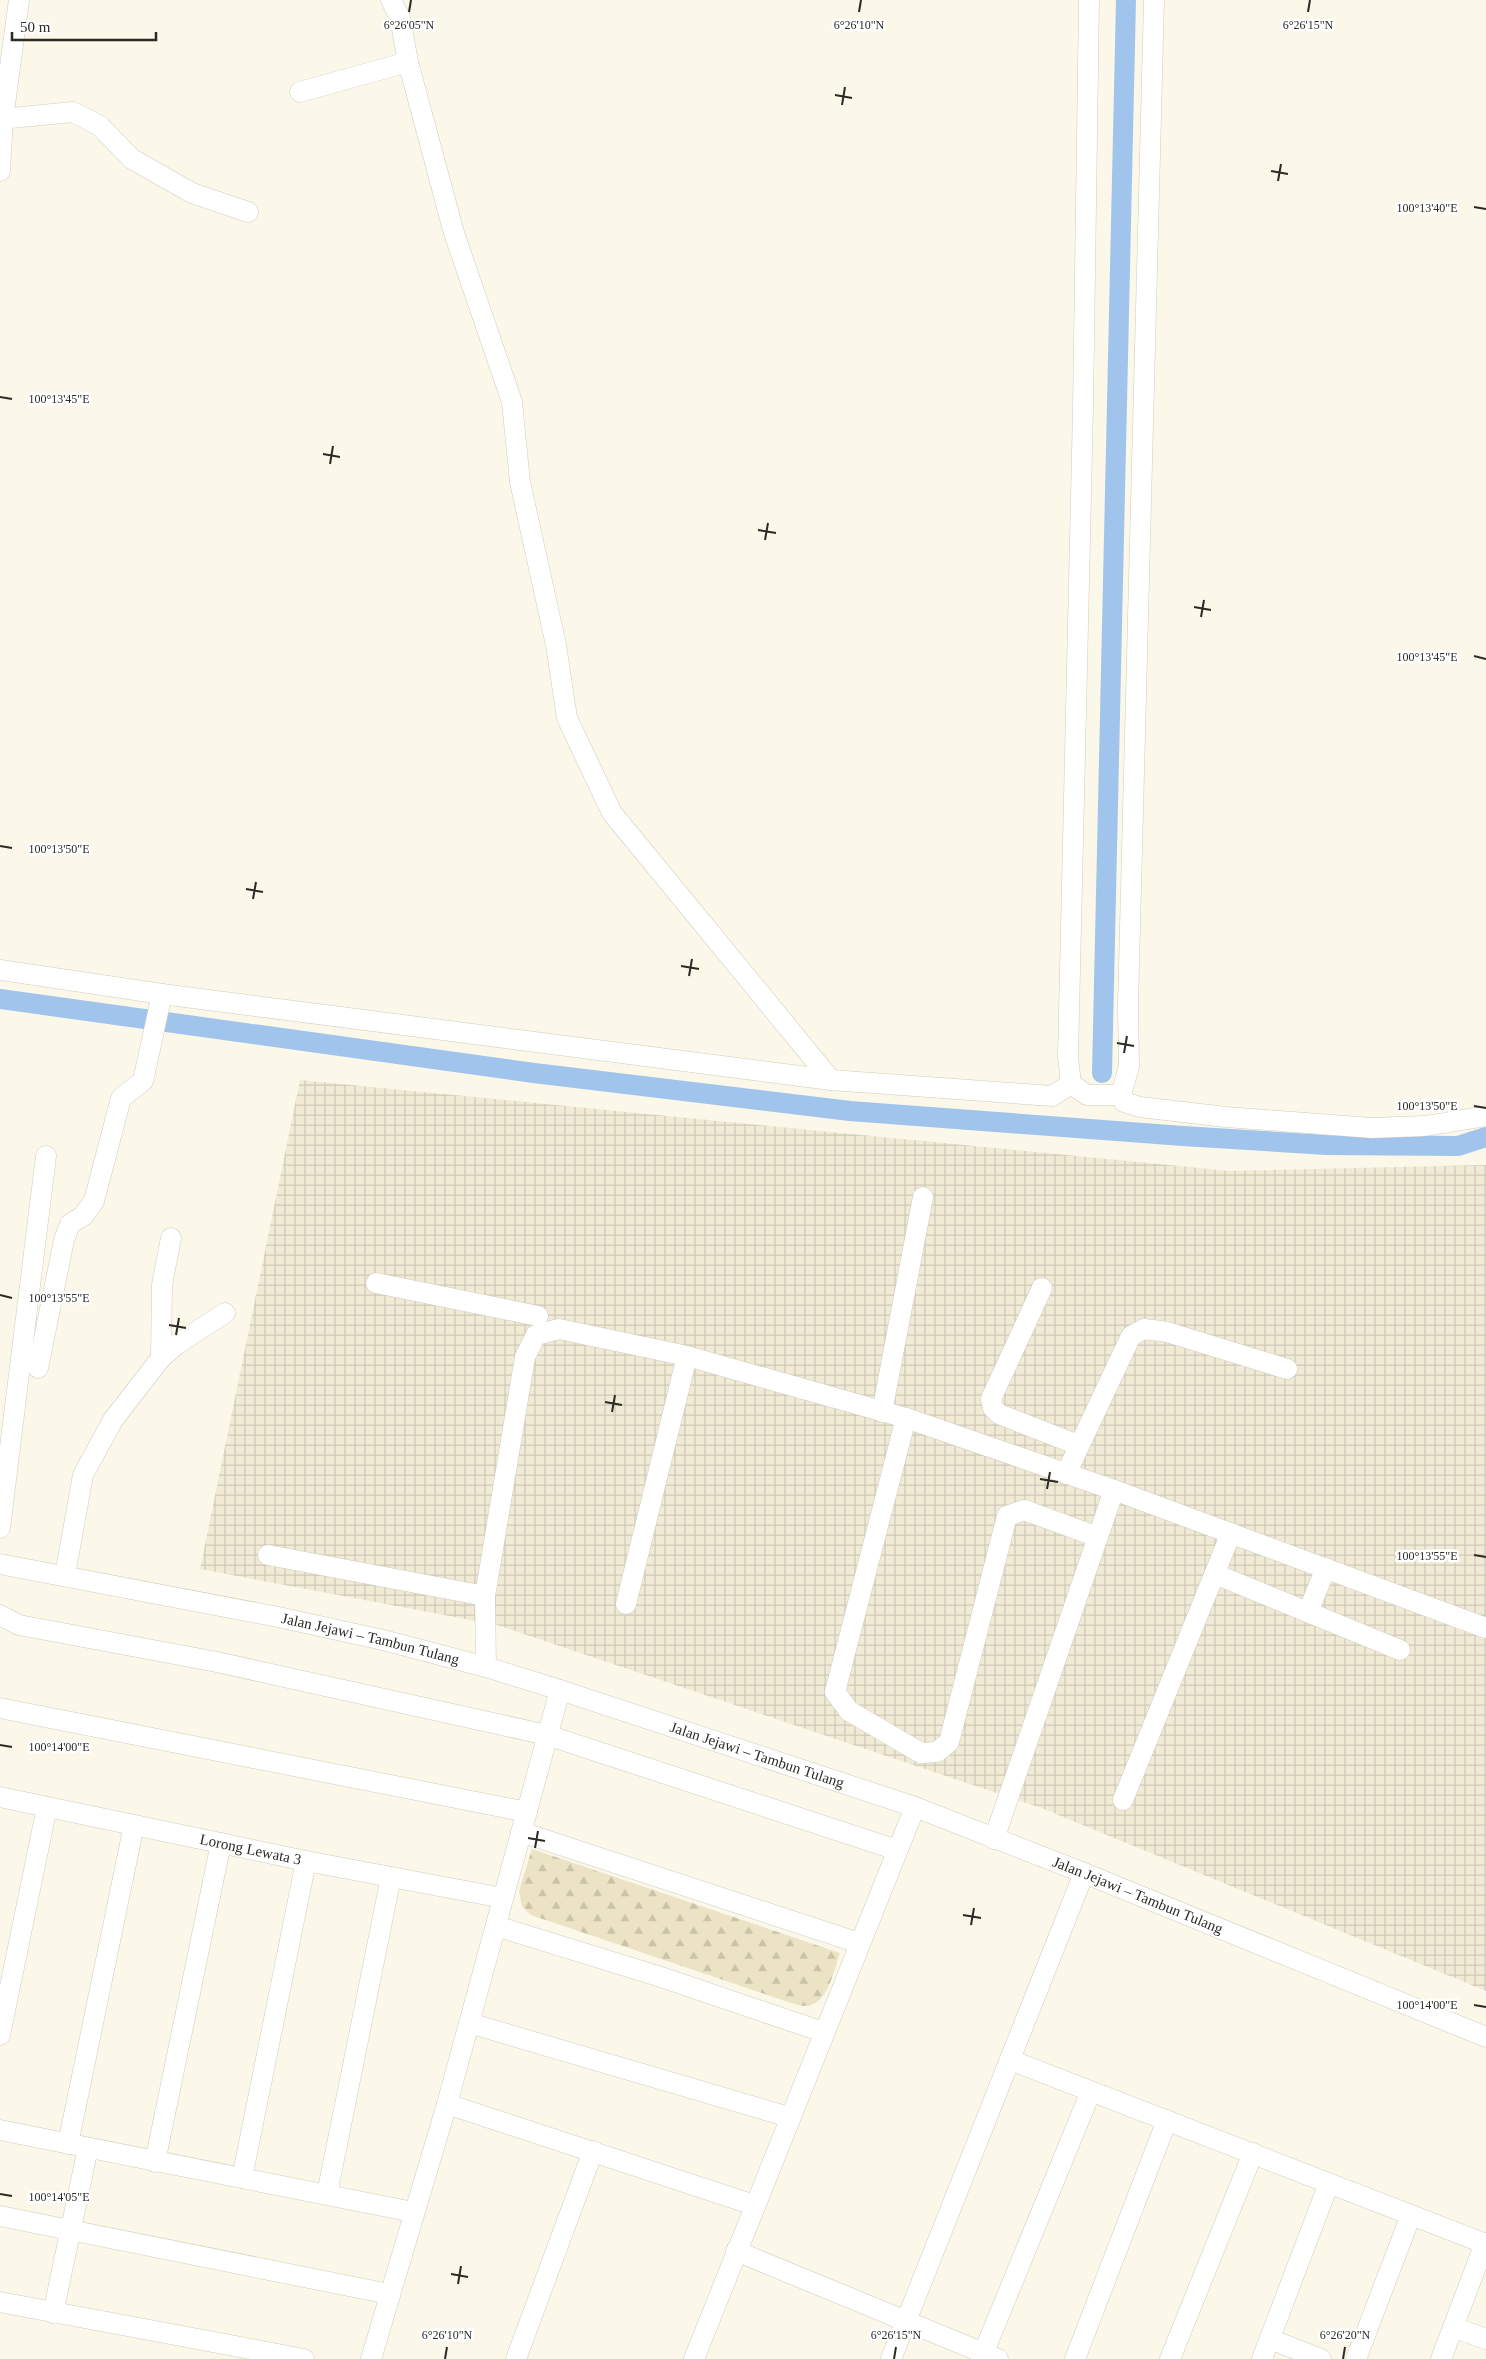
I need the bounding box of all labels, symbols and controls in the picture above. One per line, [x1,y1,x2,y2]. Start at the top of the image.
scale bar [12,10,156,42]
text: 6°26'05"N [384,18,435,32]
text: 6°26'10"N [834,18,885,32]
text: 6°26'15"N [1283,18,1334,32]
text: 50 m [20,19,51,35]
text: 100°13'40"E [1396,201,1458,215]
text: 100°13'45"E [28,392,90,406]
text: 100°13'45"E [1396,650,1458,664]
text: 100°13'50"E [28,842,90,856]
text: 100°13'50"E [1396,1099,1458,1113]
text: 100°13'55"E [28,1291,90,1305]
text: 100°13'55"E [1396,1549,1458,1563]
street label: Jalan Jejawi – Tambun Tulang [280,1610,462,1668]
street label: Jalan Jejawi – Tambun Tulang [668,1719,847,1791]
text: 100°14'00"E [28,1740,90,1754]
street label: Lorong Lewata 3 [198,1831,303,1868]
street label: Jalan Jejawi – Tambun Tulang [1051,1854,1226,1937]
text: 100°14'00"E [1396,1998,1458,2012]
text: 100°14'05"E [28,2190,90,2204]
text: 6°26'10"N [422,2328,473,2342]
text: 6°26'15"N [871,2328,922,2342]
text: 6°26'20"N [1320,2328,1371,2342]

